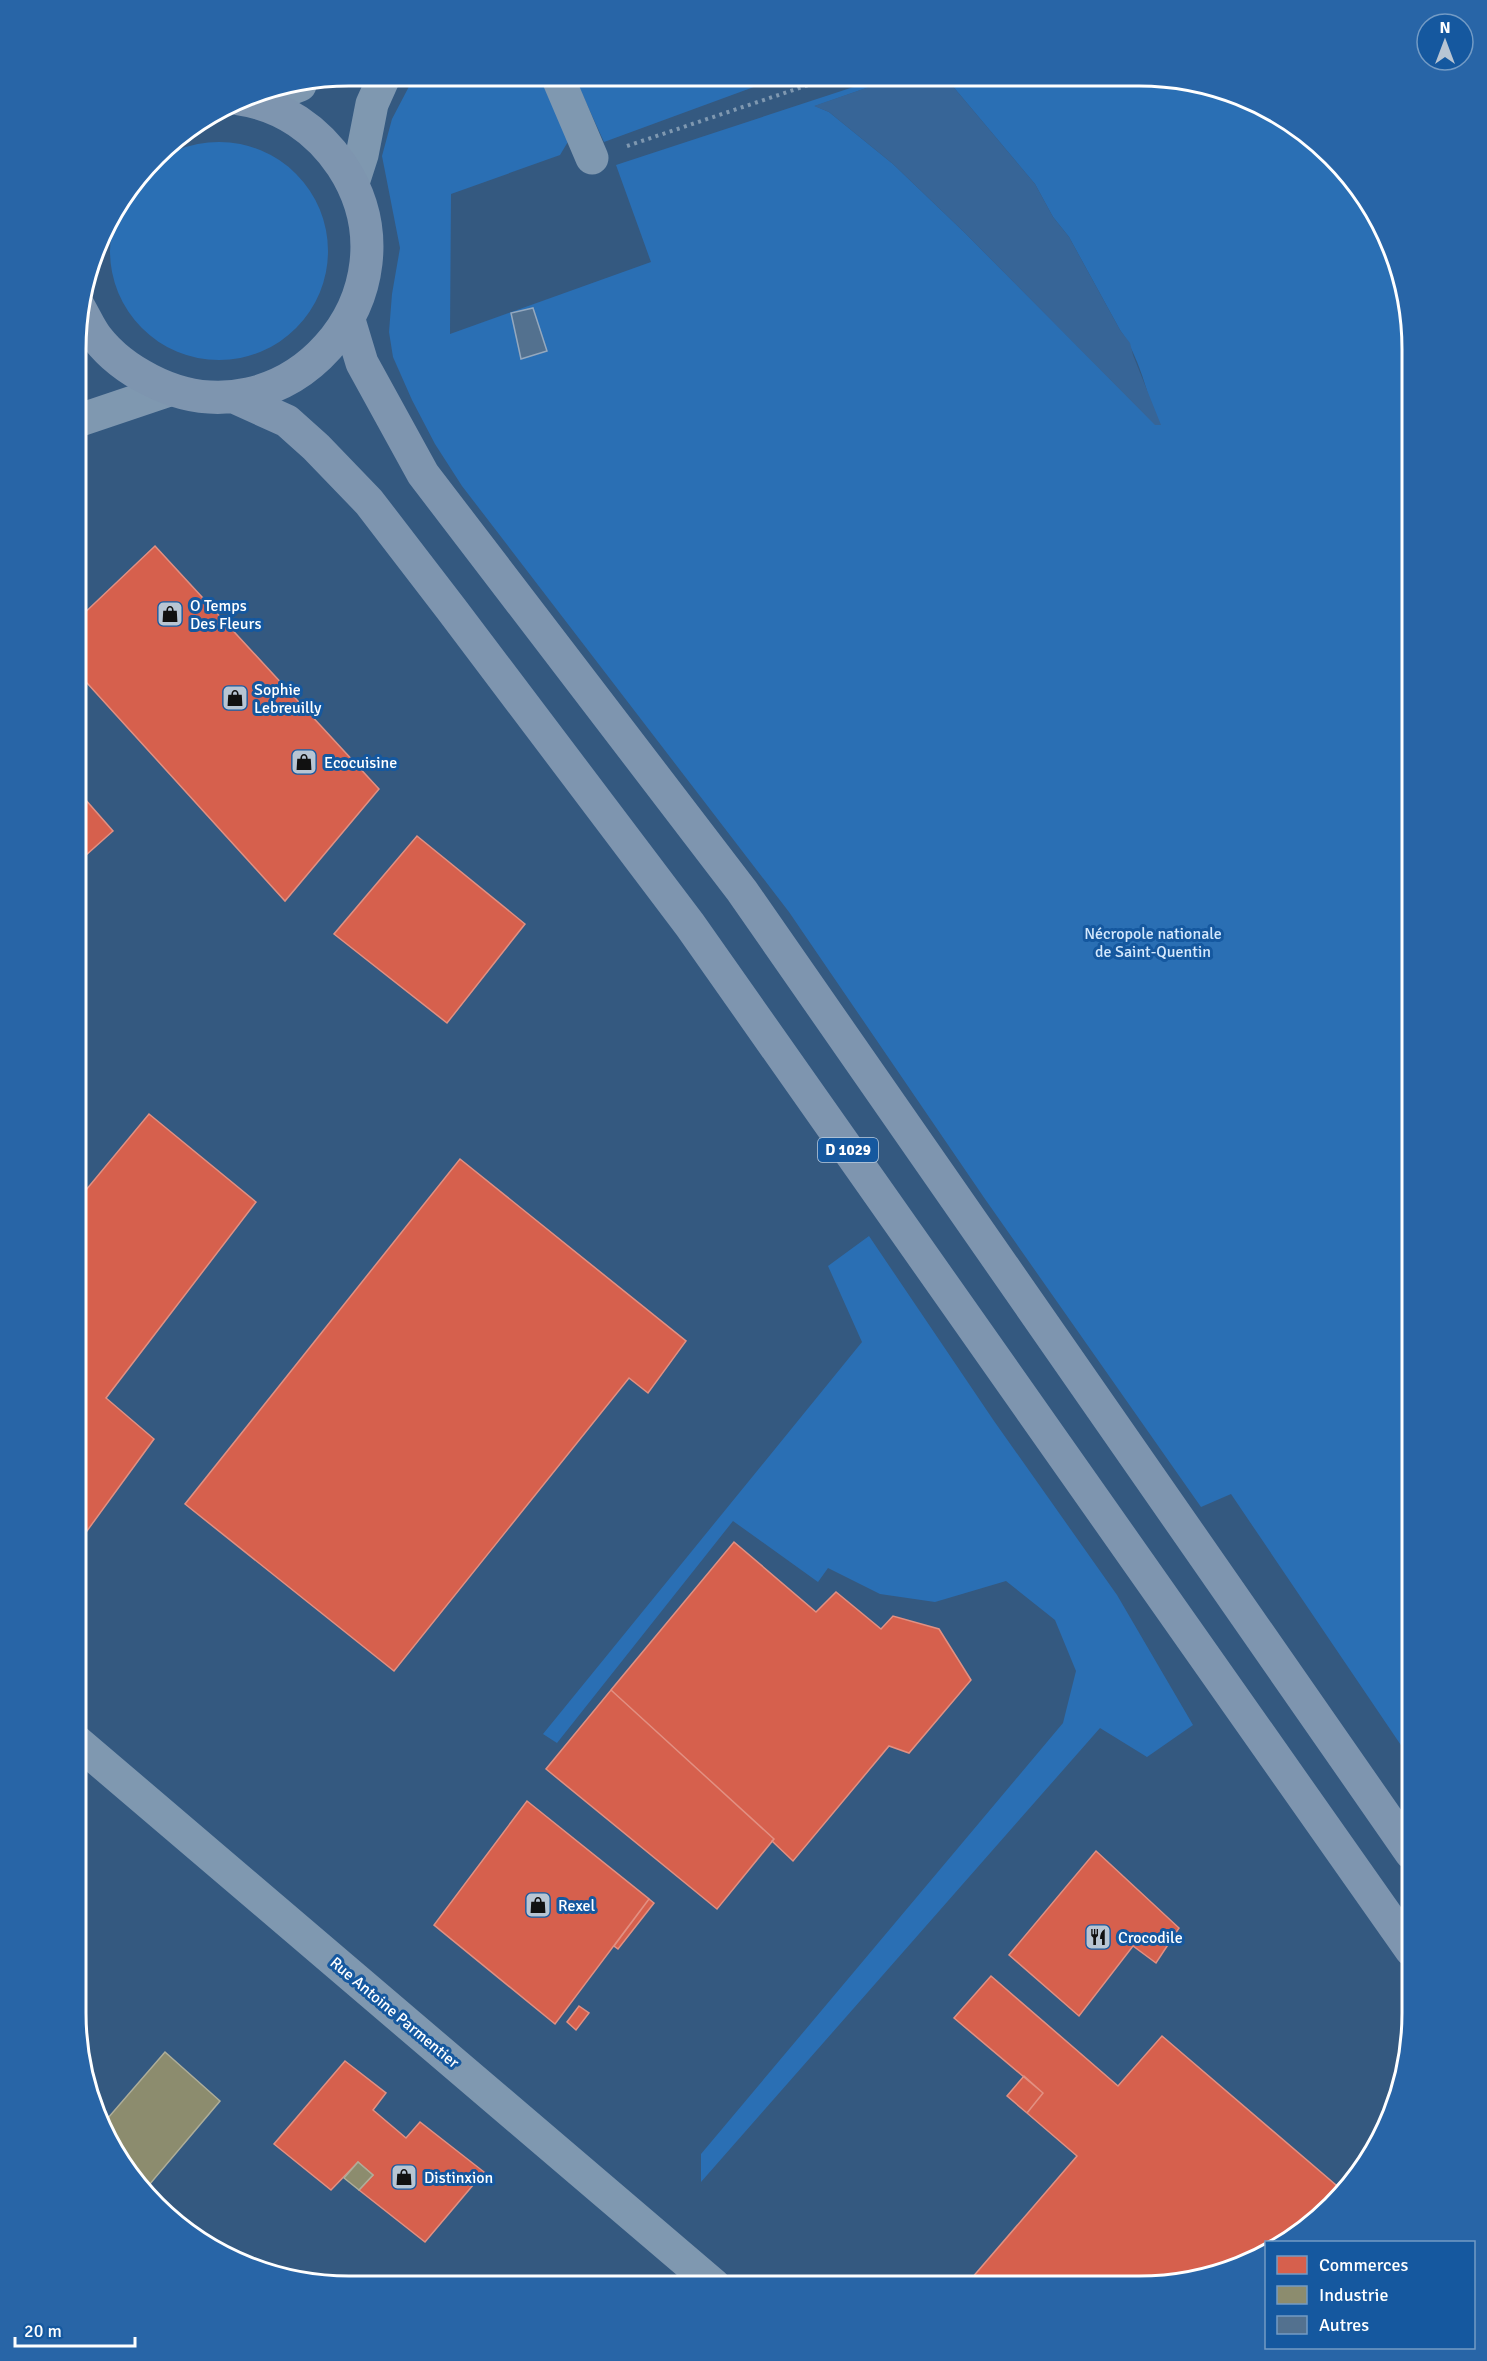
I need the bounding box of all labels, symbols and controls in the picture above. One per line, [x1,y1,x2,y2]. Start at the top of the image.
north arrow [1415,12,1475,72]
text: N [1439,18,1451,38]
place label: O Temps Des Fleurs [190,596,261,634]
shop icon: O Temps Des Fleurs [155,599,185,629]
place label: Sophie Lebreuilly [254,680,322,718]
shop icon: Sophie Lebreuilly [220,683,250,713]
shop icon: Ecocuisine [289,747,319,777]
place label: Ecocuisine [324,753,397,773]
park label: Nécropole nationale de Saint-Quentin [1084,924,1222,962]
road number: D 1029 [818,1138,878,1162]
shop icon: Rexel [523,1890,553,1920]
place label: Rexel [558,1896,595,1916]
restaurant icon: Crocodile [1083,1922,1113,1952]
place label: Crocodile [1118,1928,1183,1948]
street label: Rue Antoine Parmentier [326,1953,463,2073]
shop icon: Distinxion [389,2162,419,2192]
place label: Distinxion [424,2168,493,2188]
legend [1265,2241,1475,2349]
text: Commerces [1319,2254,1408,2276]
text: Industrie [1319,2284,1389,2306]
scale bar [15,2310,135,2348]
text: Autres [1319,2314,1369,2336]
text: 20 m [24,2320,62,2342]

